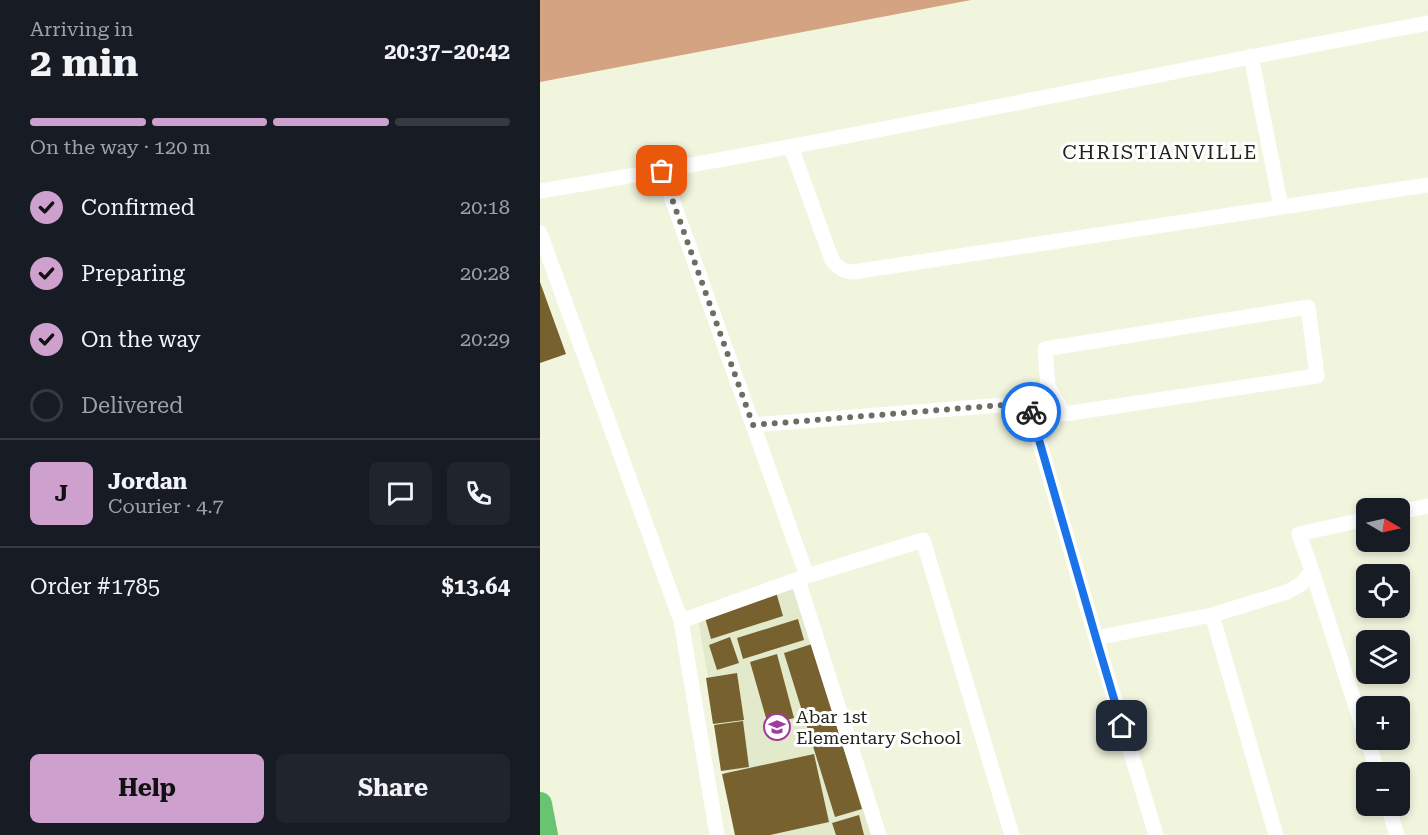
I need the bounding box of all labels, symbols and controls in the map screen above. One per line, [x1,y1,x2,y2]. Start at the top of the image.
text: Arriving in [30,17,133,41]
text: 20:37–20:42 [384,39,510,64]
text: 2 min [30,40,138,86]
text: On the way · 120 m [30,135,211,159]
district label: CHRISTIANVILLE [1062,140,1258,164]
pin [636,145,687,196]
icon: bag [645,154,678,187]
icon: check [30,191,63,224]
text: Confirmed [81,195,195,220]
text: 20:18 [460,195,510,219]
icon: check [30,257,63,290]
text: Preparing [81,261,185,286]
text: 20:28 [460,261,510,285]
icon: check [30,323,63,356]
text: On the way [81,327,201,352]
text: 20:29 [460,327,510,351]
courier [1001,382,1061,442]
text: Delivered [81,393,183,418]
icon: bike [1015,396,1048,429]
button: chat [369,462,432,525]
button: phone [447,462,510,525]
text: Jordan [108,469,187,494]
text: J [55,481,68,506]
text: Courier · 4.7 [108,494,224,518]
north arrow [1356,498,1410,552]
map controls [1356,498,1410,816]
button: locate [1356,564,1410,618]
text: Order #1785 [30,574,160,599]
text: $13.64 [441,574,510,599]
button: layers [1356,630,1410,684]
button: + [1356,696,1410,750]
pin [1096,700,1147,751]
place label: Abar 1st Elementary School [796,706,961,748]
icon: home [1105,709,1138,742]
school or university icon: Abar 1st Elementary School [762,712,792,742]
button: Help [30,754,264,823]
button: Share [276,754,510,823]
button: − [1356,762,1410,816]

